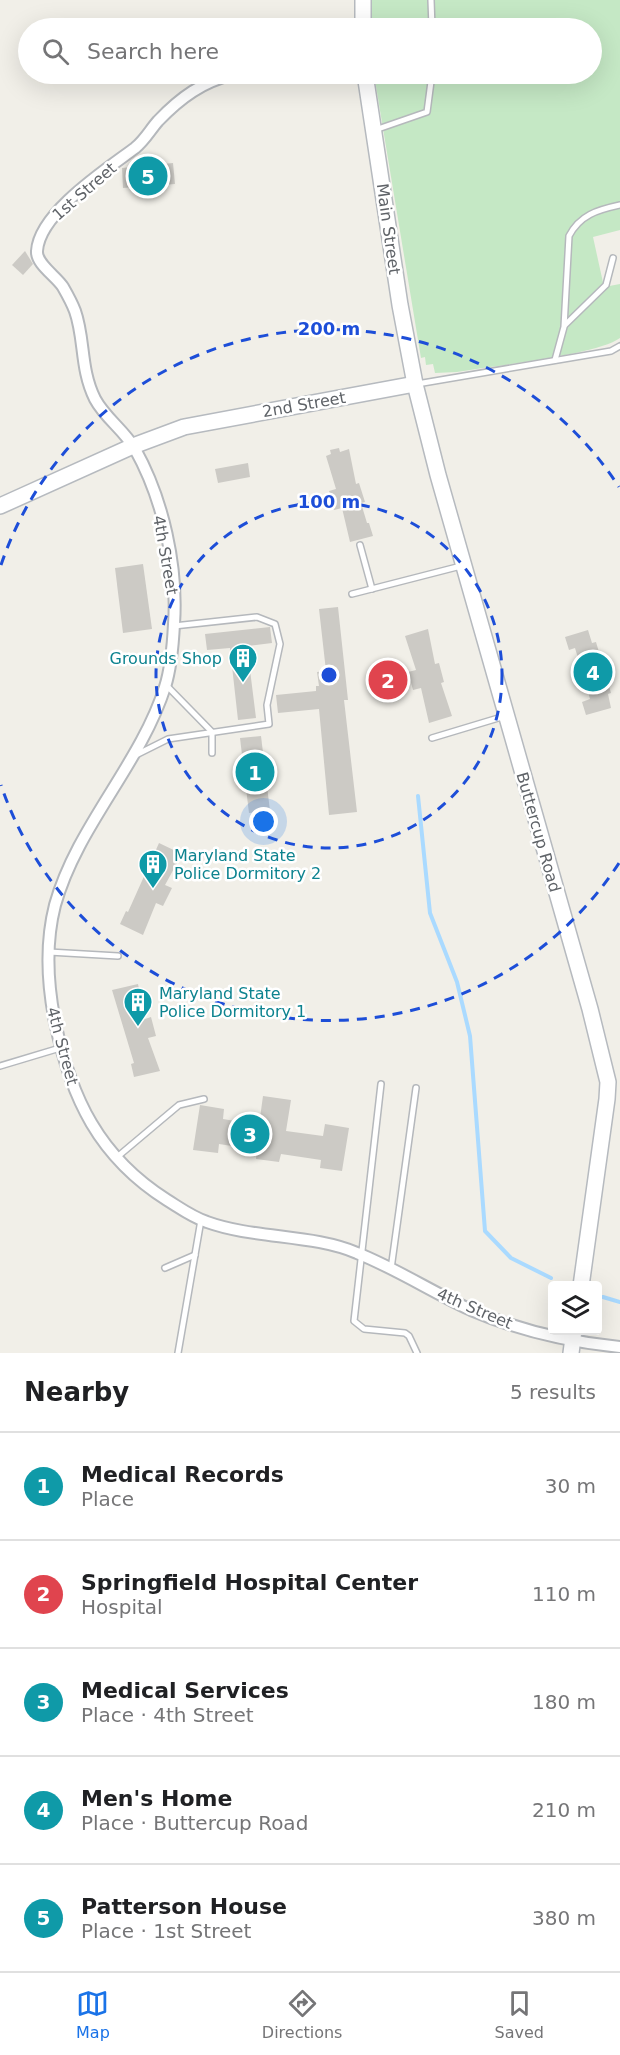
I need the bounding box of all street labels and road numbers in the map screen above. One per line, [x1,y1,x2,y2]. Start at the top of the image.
street label: 1st Street [48,158,120,224]
street label: Main Street [373,182,404,276]
street label: 2nd Street [261,388,347,421]
street label: 4th Street [149,514,182,596]
street label: Buttercup Road [512,770,565,894]
street label: 4th Street [43,1005,82,1087]
street label: 4th Street [434,1284,515,1333]

